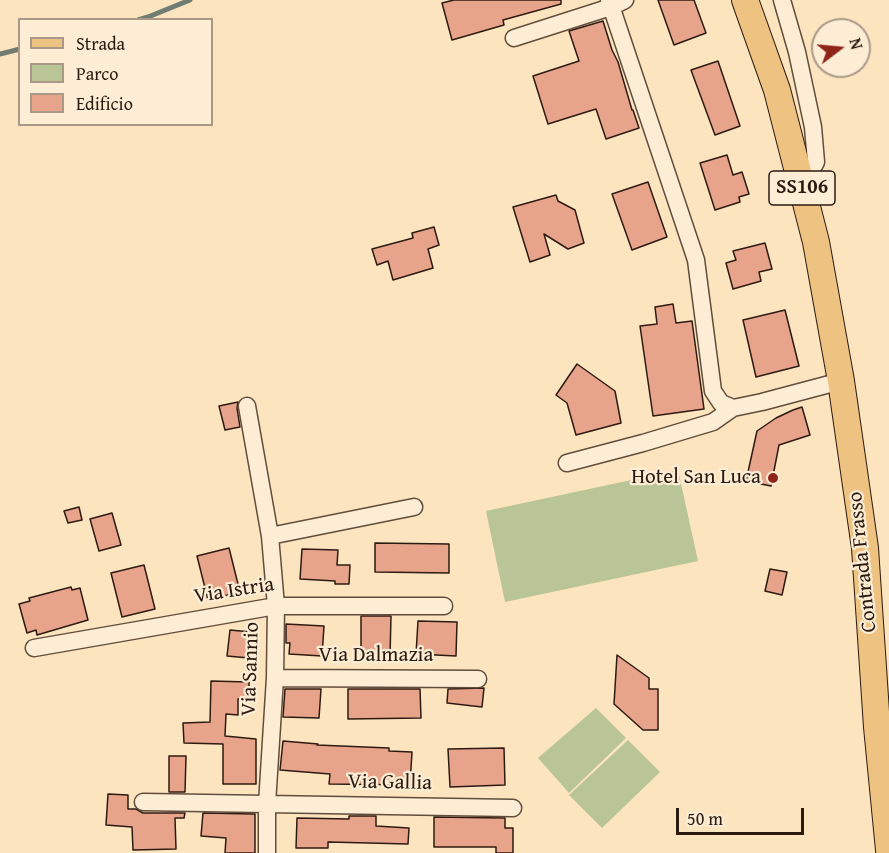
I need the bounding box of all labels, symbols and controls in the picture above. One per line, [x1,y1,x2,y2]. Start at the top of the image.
legend [18,18,213,126]
north arrow [811,18,871,78]
text: Strada [76,30,125,57]
text: N [843,35,869,52]
text: Parco [76,60,119,87]
text: Edificio [76,90,133,117]
road number: SS106 [769,171,835,205]
place label: Hotel San Luca [631,465,761,491]
marker: Hotel San Luca [766,471,780,485]
street label: Contrada Frasso [843,490,883,634]
street label: Via Istria [192,572,276,610]
street label: Via Sannio [237,621,265,717]
street label: Via Dalmazia [319,643,433,669]
street label: Via Gallia [348,770,432,796]
scale bar [679,796,806,834]
text: 50 m [687,805,723,832]

